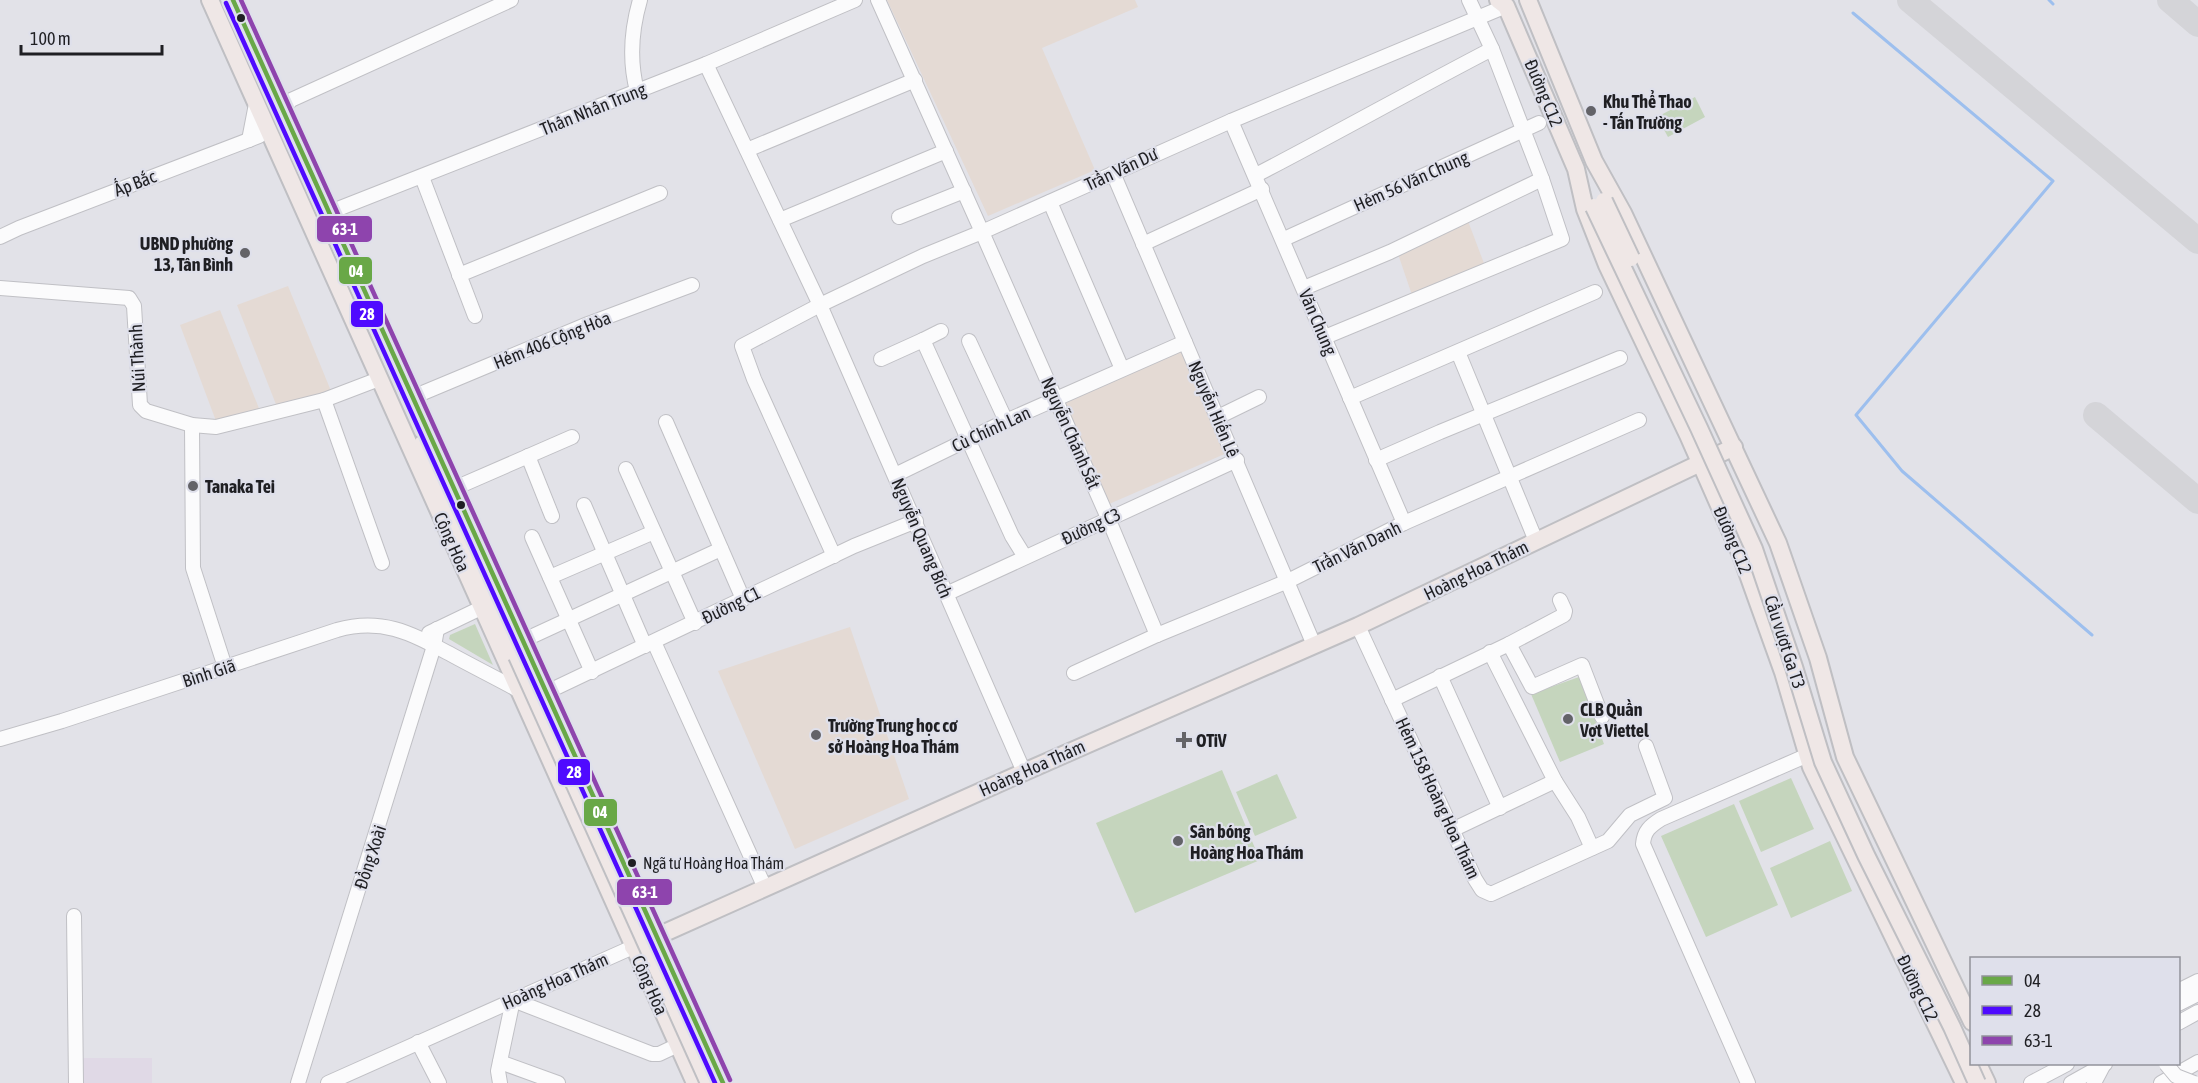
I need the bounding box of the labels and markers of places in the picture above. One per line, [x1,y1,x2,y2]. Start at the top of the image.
unlabelled marker [235,12,247,24]
place label: Khu Thể Thao - Tấn Trường [1603,90,1692,133]
marker: Khu Thể Thao - Tấn Trường [1584,104,1598,118]
place label: UBND phường 13, Tân Bình [140,233,233,275]
marker: UBND phường 13, Tân Bình [238,246,252,260]
place label: Tanaka Tei [205,476,275,497]
marker: Tanaka Tei [186,479,200,493]
unlabelled marker [455,499,467,511]
place label: CLB Quần Vợt Viettel [1579,699,1649,741]
marker: CLB Quần Vợt Viettel [1561,712,1575,726]
place label: Trường Trung học cơ sở Hoàng Hoa Thám [828,715,959,757]
marker: Trường Trung học cơ sở Hoàng Hoa Thám [809,728,823,742]
place label: OTiV [1196,730,1227,751]
marker: OTiV [1177,733,1191,747]
place label: Sân bóng Hoàng Hoa Thám [1190,821,1304,863]
marker: Sân bóng Hoàng Hoa Thám [1171,834,1185,848]
place label: Ngã tư Hoàng Hoa Thám [643,854,784,873]
marker: Ngã tư Hoàng Hoa Thám [626,857,638,869]

